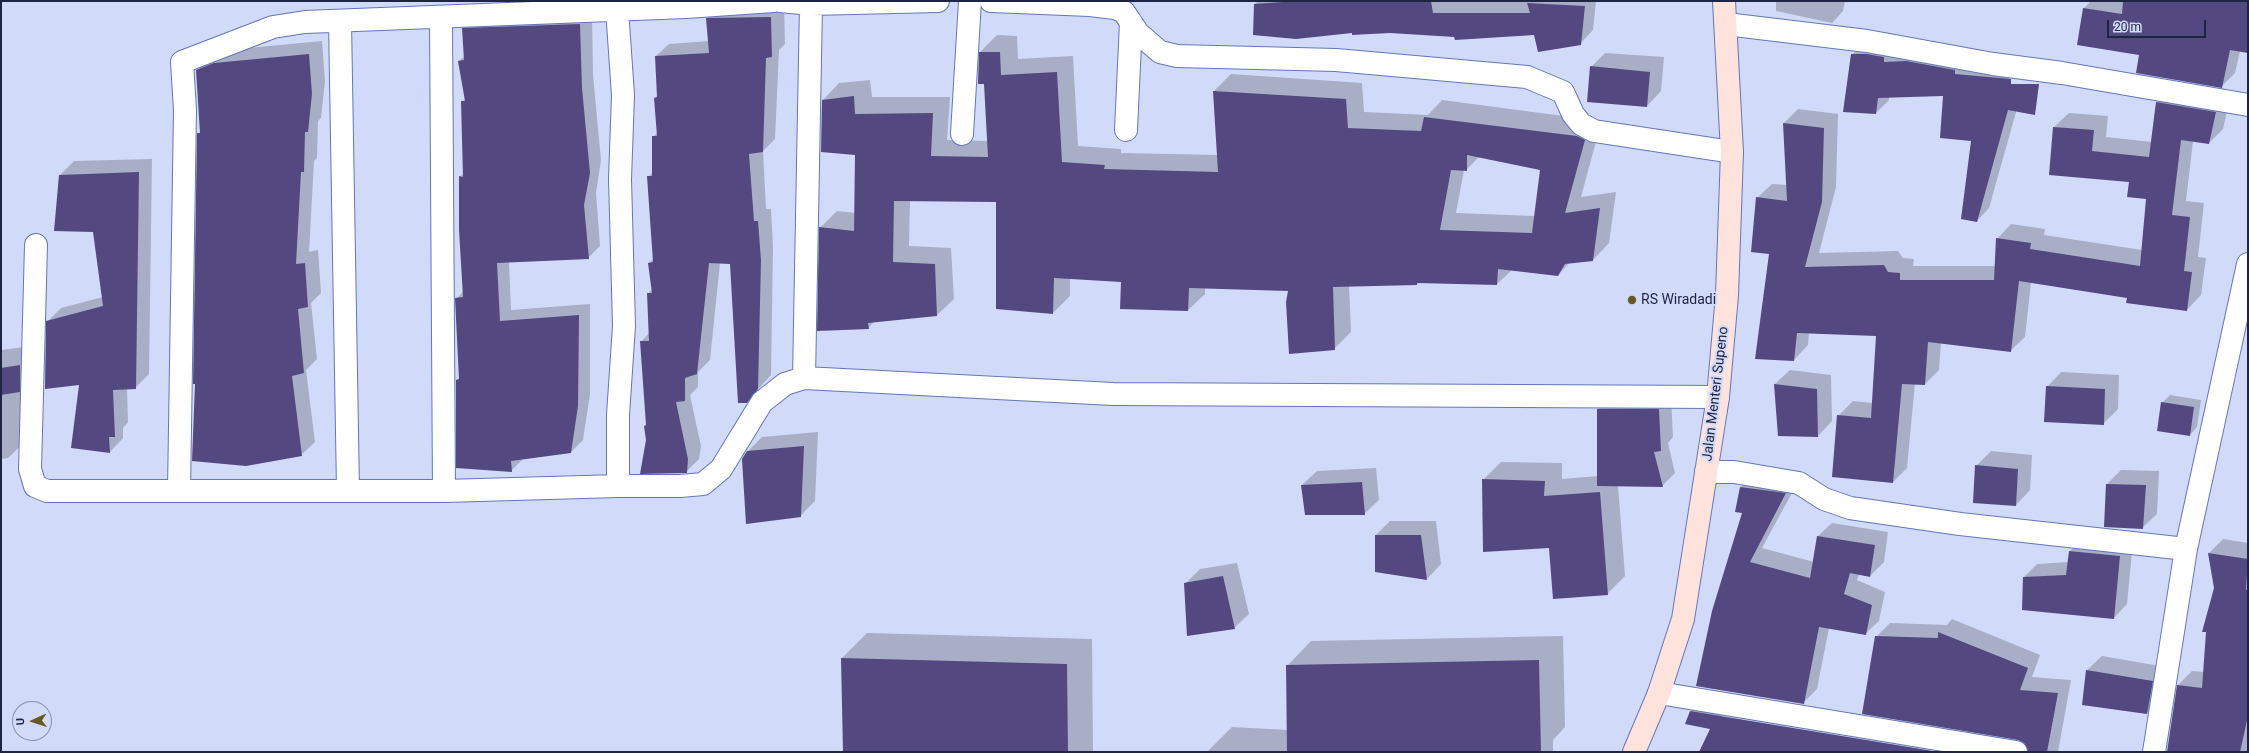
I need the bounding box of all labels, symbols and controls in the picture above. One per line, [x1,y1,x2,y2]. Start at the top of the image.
scale bar [2109,12,2208,38]
text: 20 m [2114,20,2141,34]
place label: RS Wiradadi [1641,292,1716,308]
marker: RS Wiradadi [1626,294,1638,306]
street label: Jalan Menteri Supeno [1699,326,1733,462]
north arrow [12,701,52,741]
text: U [14,718,27,726]

